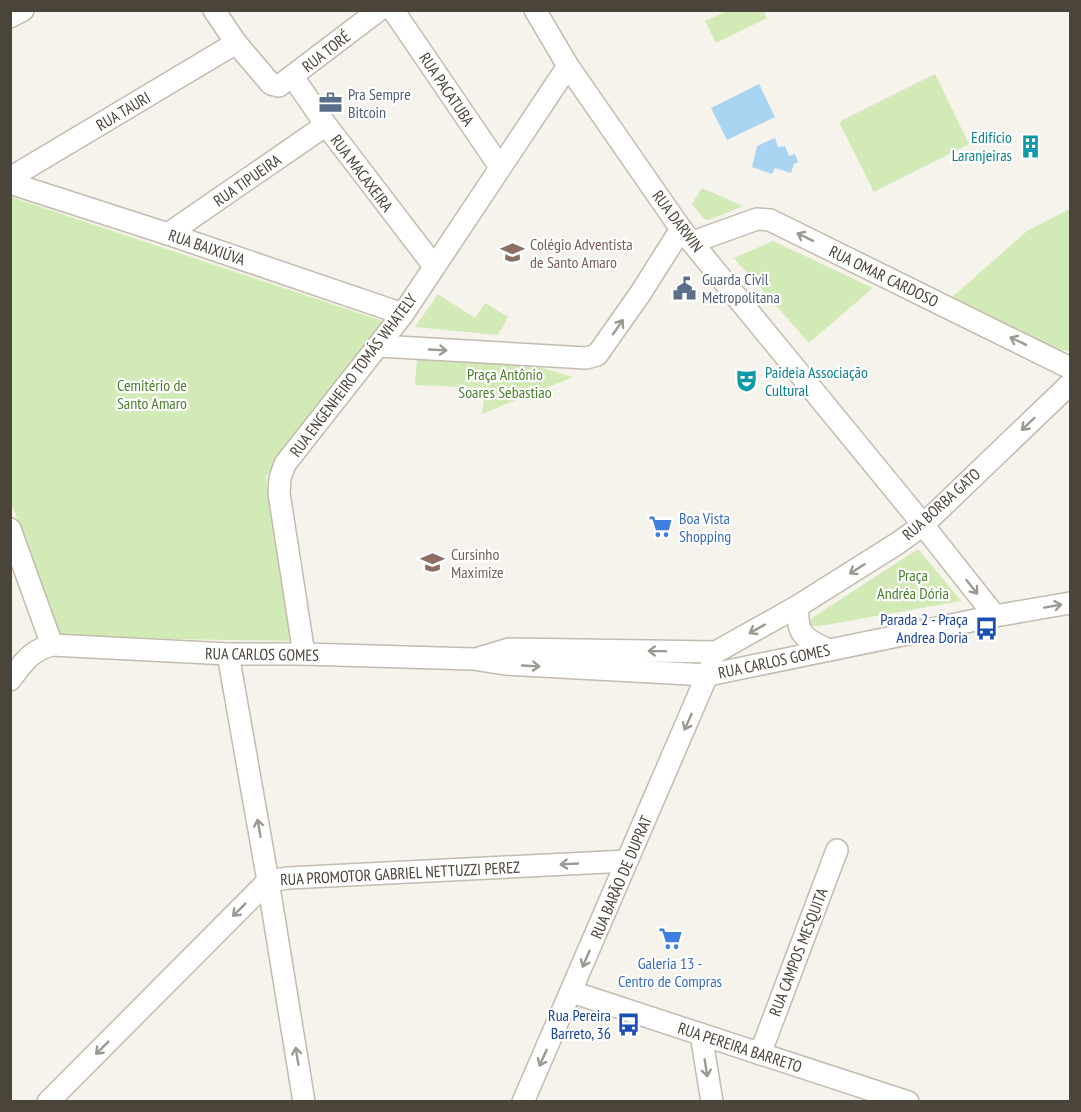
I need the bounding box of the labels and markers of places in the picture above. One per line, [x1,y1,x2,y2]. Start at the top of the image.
place label: Pra Sempre Bitcoin [348,84,411,122]
office icon: Pra Sempre Bitcoin [317,90,343,116]
place label: Edifício Laranjeiras [952,127,1012,165]
building icon: Edifício Laranjeiras [1017,133,1043,159]
place label: Colégio Adventista de Santo Amaro [530,234,633,272]
school or university icon: Colégio Adventista de Santo Amaro [499,240,525,266]
place label: Guarda Civil Metropolitana [702,269,780,307]
public building icon: Guarda Civil Metropolitana [671,275,697,301]
place label: Paideia Associação Cultural [765,362,868,400]
theatre icon: Paideia Associação Cultural [734,368,760,394]
place label: Boa Vista Shopping [679,508,731,546]
supermarket icon: Boa Vista Shopping [648,514,674,540]
place label: Cursinho Maximize [451,544,504,582]
school or university icon: Cursinho Maximize [420,550,446,576]
place label: Parada 2 - Praça Andrea Doria [880,609,968,647]
bus stop icon: Parada 2 - Praça Andrea Doria [973,615,999,641]
supermarket icon: Galeria 13 - Centro de Compras [657,925,683,951]
place label: Galeria 13 - Centro de Compras [618,953,722,991]
place label: Rua Pereira Barreto, 36 [548,1005,611,1043]
bus stop icon: Rua Pereira Barreto, 36 [616,1011,642,1037]

